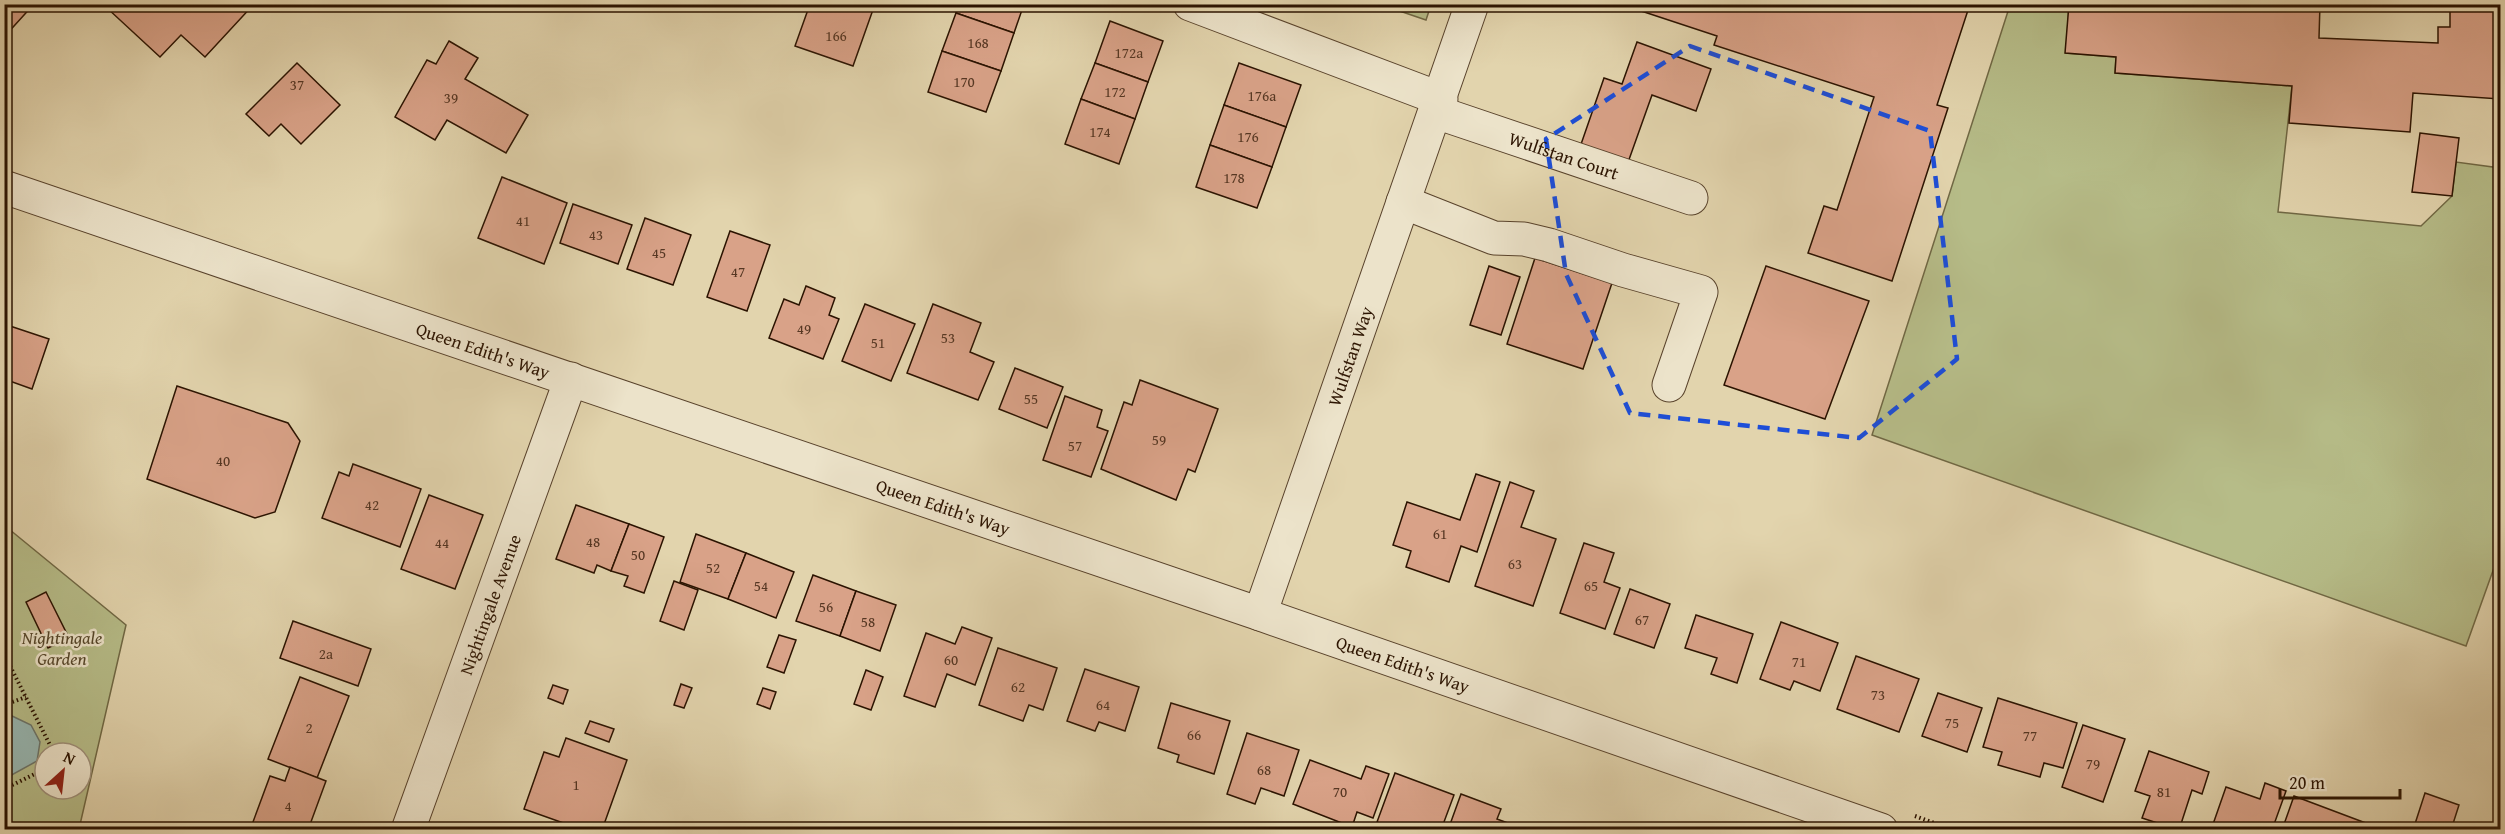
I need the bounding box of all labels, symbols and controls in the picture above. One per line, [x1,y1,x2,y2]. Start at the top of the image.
house number: 166 [825,25,847,46]
house number: 168 [967,32,989,53]
house number: 172a [1115,42,1143,63]
house number: 170 [953,71,975,92]
house number: 37 [290,74,304,95]
house number: 172 [1104,81,1126,102]
house number: 176a [1248,85,1276,106]
house number: 39 [444,87,458,108]
house number: 174 [1089,121,1111,142]
street label: Wulfstan Court [1505,124,1623,186]
house number: 176 [1237,126,1259,147]
house number: 178 [1223,167,1245,188]
house number: 41 [516,210,530,231]
house number: 43 [589,224,603,245]
house number: 45 [652,242,666,263]
house number: 47 [731,261,745,282]
street label: Wulfstan Way [1320,302,1379,410]
street label: Queen Edith's Way [413,315,554,385]
house number: 49 [797,318,811,339]
house number: 53 [941,327,955,348]
house number: 51 [871,332,885,353]
house number: 55 [1024,388,1038,409]
house number: 59 [1152,429,1166,450]
house number: 57 [1068,435,1082,456]
house number: 40 [216,450,230,471]
street label: Queen Edith's Way [873,471,1014,542]
house number: 42 [365,494,379,515]
house number: 61 [1433,523,1447,544]
street label: Nightingale Avenue [452,530,527,678]
house number: 48 [586,531,600,552]
house number: 44 [435,532,449,553]
house number: 50 [631,544,645,565]
house number: 63 [1508,553,1522,574]
house number: 52 [706,557,720,578]
house number: 54 [754,575,768,596]
house number: 65 [1584,575,1598,596]
house number: 56 [819,596,833,617]
house number: 67 [1635,609,1649,630]
house number: 58 [861,611,875,632]
park label: Nightingale Garden [21,624,102,672]
street label: Queen Edith's Way [1333,628,1473,699]
house number: 2a [319,643,333,664]
house number: 60 [944,649,958,670]
house number: 71 [1792,651,1806,672]
house number: 62 [1011,676,1025,697]
house number: 73 [1871,684,1885,705]
house number: 64 [1096,694,1110,715]
house number: 75 [1945,712,1959,733]
house number: 2 [305,717,313,738]
house number: 66 [1187,724,1201,745]
house number: 77 [2023,725,2037,746]
north arrow [33,741,93,801]
text: N [60,745,80,771]
house number: 79 [2086,753,2100,774]
house number: 68 [1257,759,1271,780]
scale bar [2280,762,2400,800]
text: 20 m [2289,769,2325,796]
house number: 1 [572,774,580,795]
house number: 70 [1333,781,1347,802]
house number: 81 [2157,781,2171,802]
house number: 4 [284,795,292,816]

